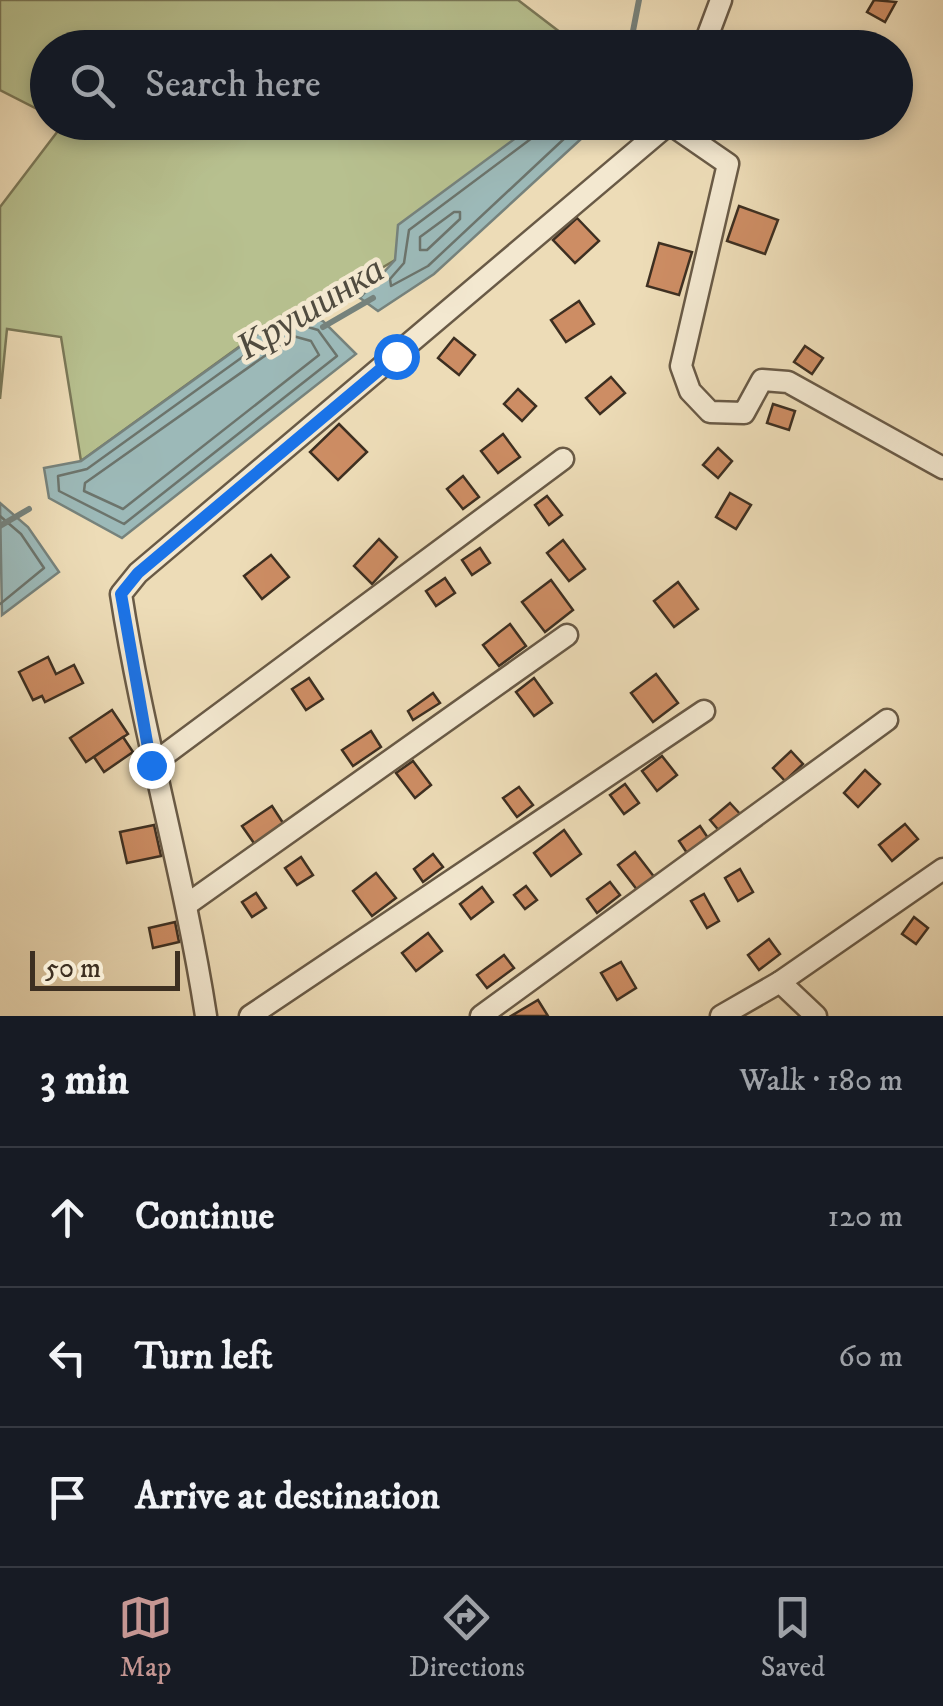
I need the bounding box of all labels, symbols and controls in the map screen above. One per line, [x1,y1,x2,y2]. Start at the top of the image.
search box [30,30,913,140]
icon: search [65,58,120,113]
text: Search here [145,61,321,109]
water label: Крушинка [228,246,393,372]
route start [374,334,420,380]
route end [129,743,175,789]
scale bar [30,946,180,990]
text: 50 m [45,951,101,986]
text: 3 min [40,1055,129,1107]
text: Walk · 180 m [739,1061,903,1101]
icon: ahead [40,1190,95,1245]
text: Continue [135,1193,274,1241]
text: 120 m [827,1197,903,1237]
icon: left [40,1330,95,1385]
text: Turn left [135,1333,273,1381]
text: 60 m [838,1337,903,1377]
icon: arrive [40,1470,95,1525]
text: Arrive at destination [135,1473,440,1521]
tab: Map [118,1590,173,1685]
tab: Directions [409,1590,525,1685]
tab: Saved [761,1590,825,1685]

